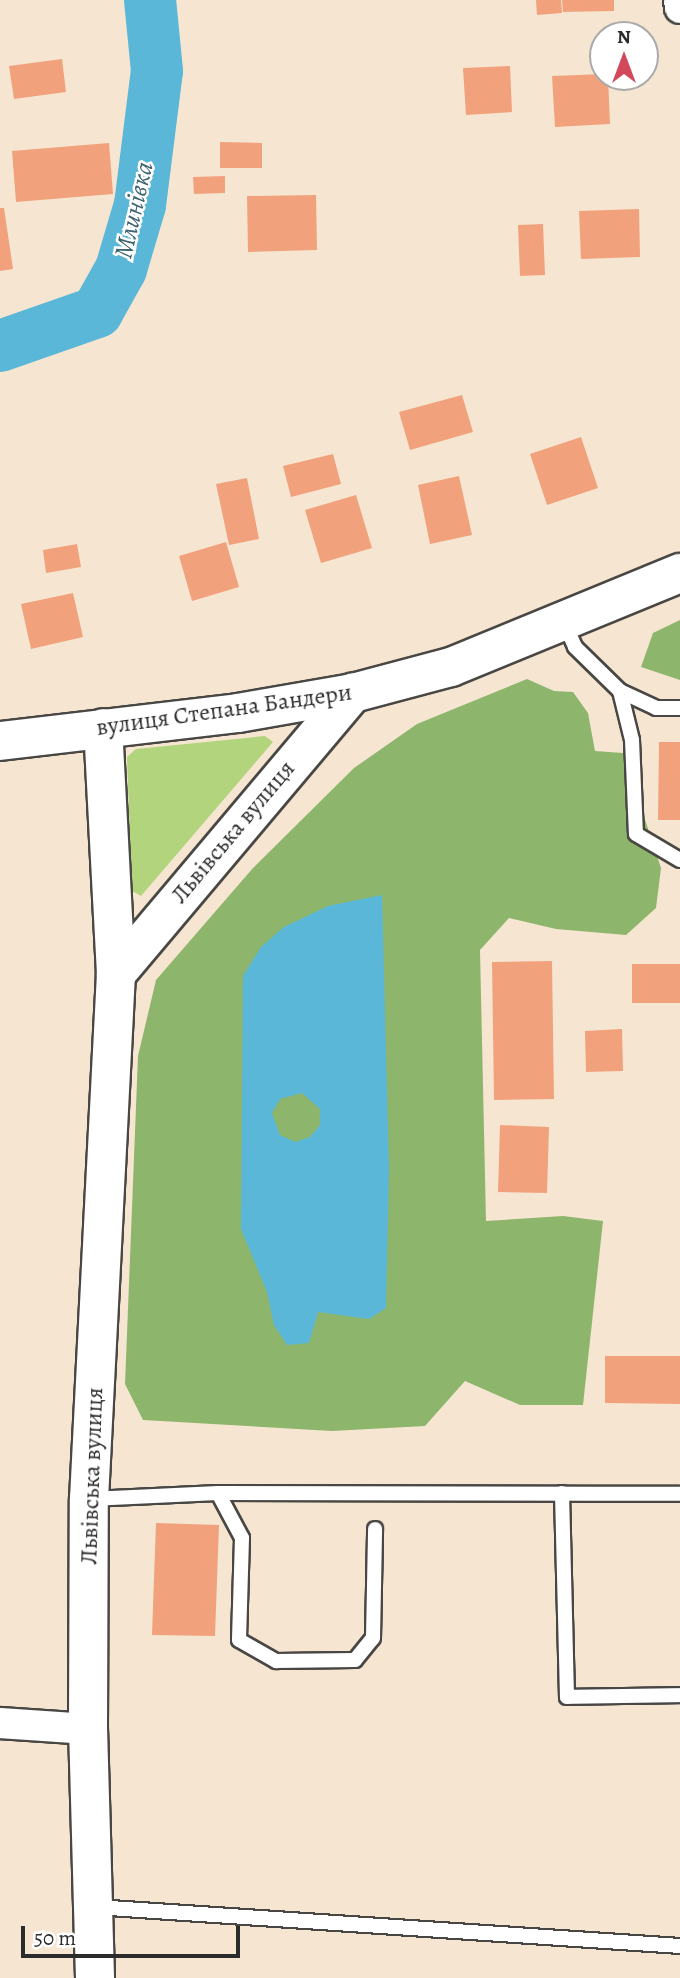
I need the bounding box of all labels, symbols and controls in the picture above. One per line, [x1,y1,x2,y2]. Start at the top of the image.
north arrow [589,21,659,91]
text: N [617,24,631,50]
water label: Млинівка [108,159,160,261]
street label: вулиця Степана Бандери [94,678,354,742]
street label: Львівська вулиця [165,755,301,909]
street label: Львівська вулиця [75,1387,109,1565]
scale bar [24,1912,243,1956]
text: 50 m [34,1924,76,1952]

